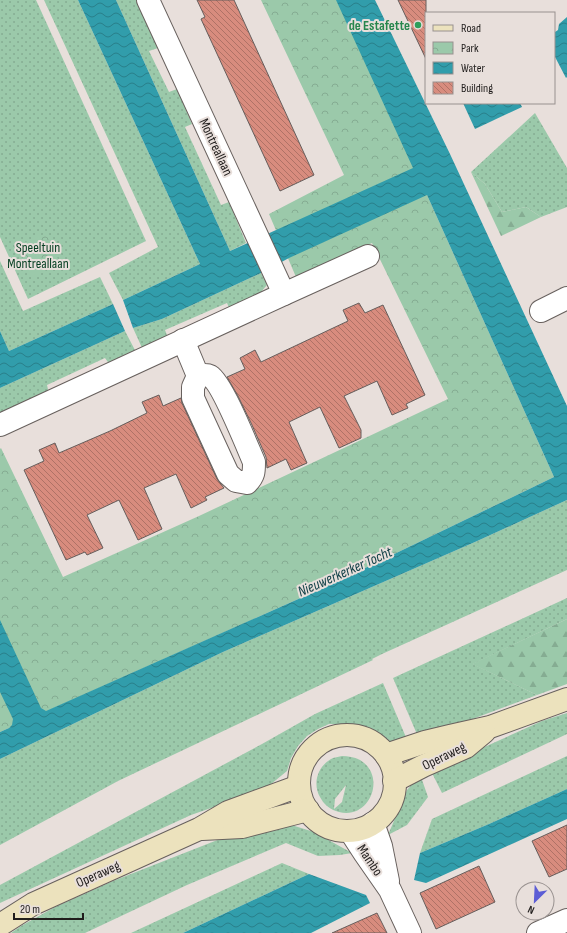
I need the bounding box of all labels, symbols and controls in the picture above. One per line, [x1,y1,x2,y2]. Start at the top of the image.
legend [425,12,555,104]
place label: de Estafette [349,17,410,34]
marker: de Estafette [413,20,423,30]
text: Road [461,21,481,36]
text: Park [461,41,479,56]
text: Water [461,61,485,76]
text: Building [461,81,493,96]
street label: Montreallaan [195,116,237,178]
park label: Speeltuin Montreallaan [7,239,69,272]
water label: Nieuwerkerker Tocht [295,542,396,601]
street label: Operaweg [419,738,469,774]
street label: Mambo [353,841,387,879]
street label: Operaweg [73,857,123,891]
north arrow [515,881,555,921]
scale bar [14,895,83,921]
text: 20 m [20,902,40,917]
text: N [526,902,536,917]

